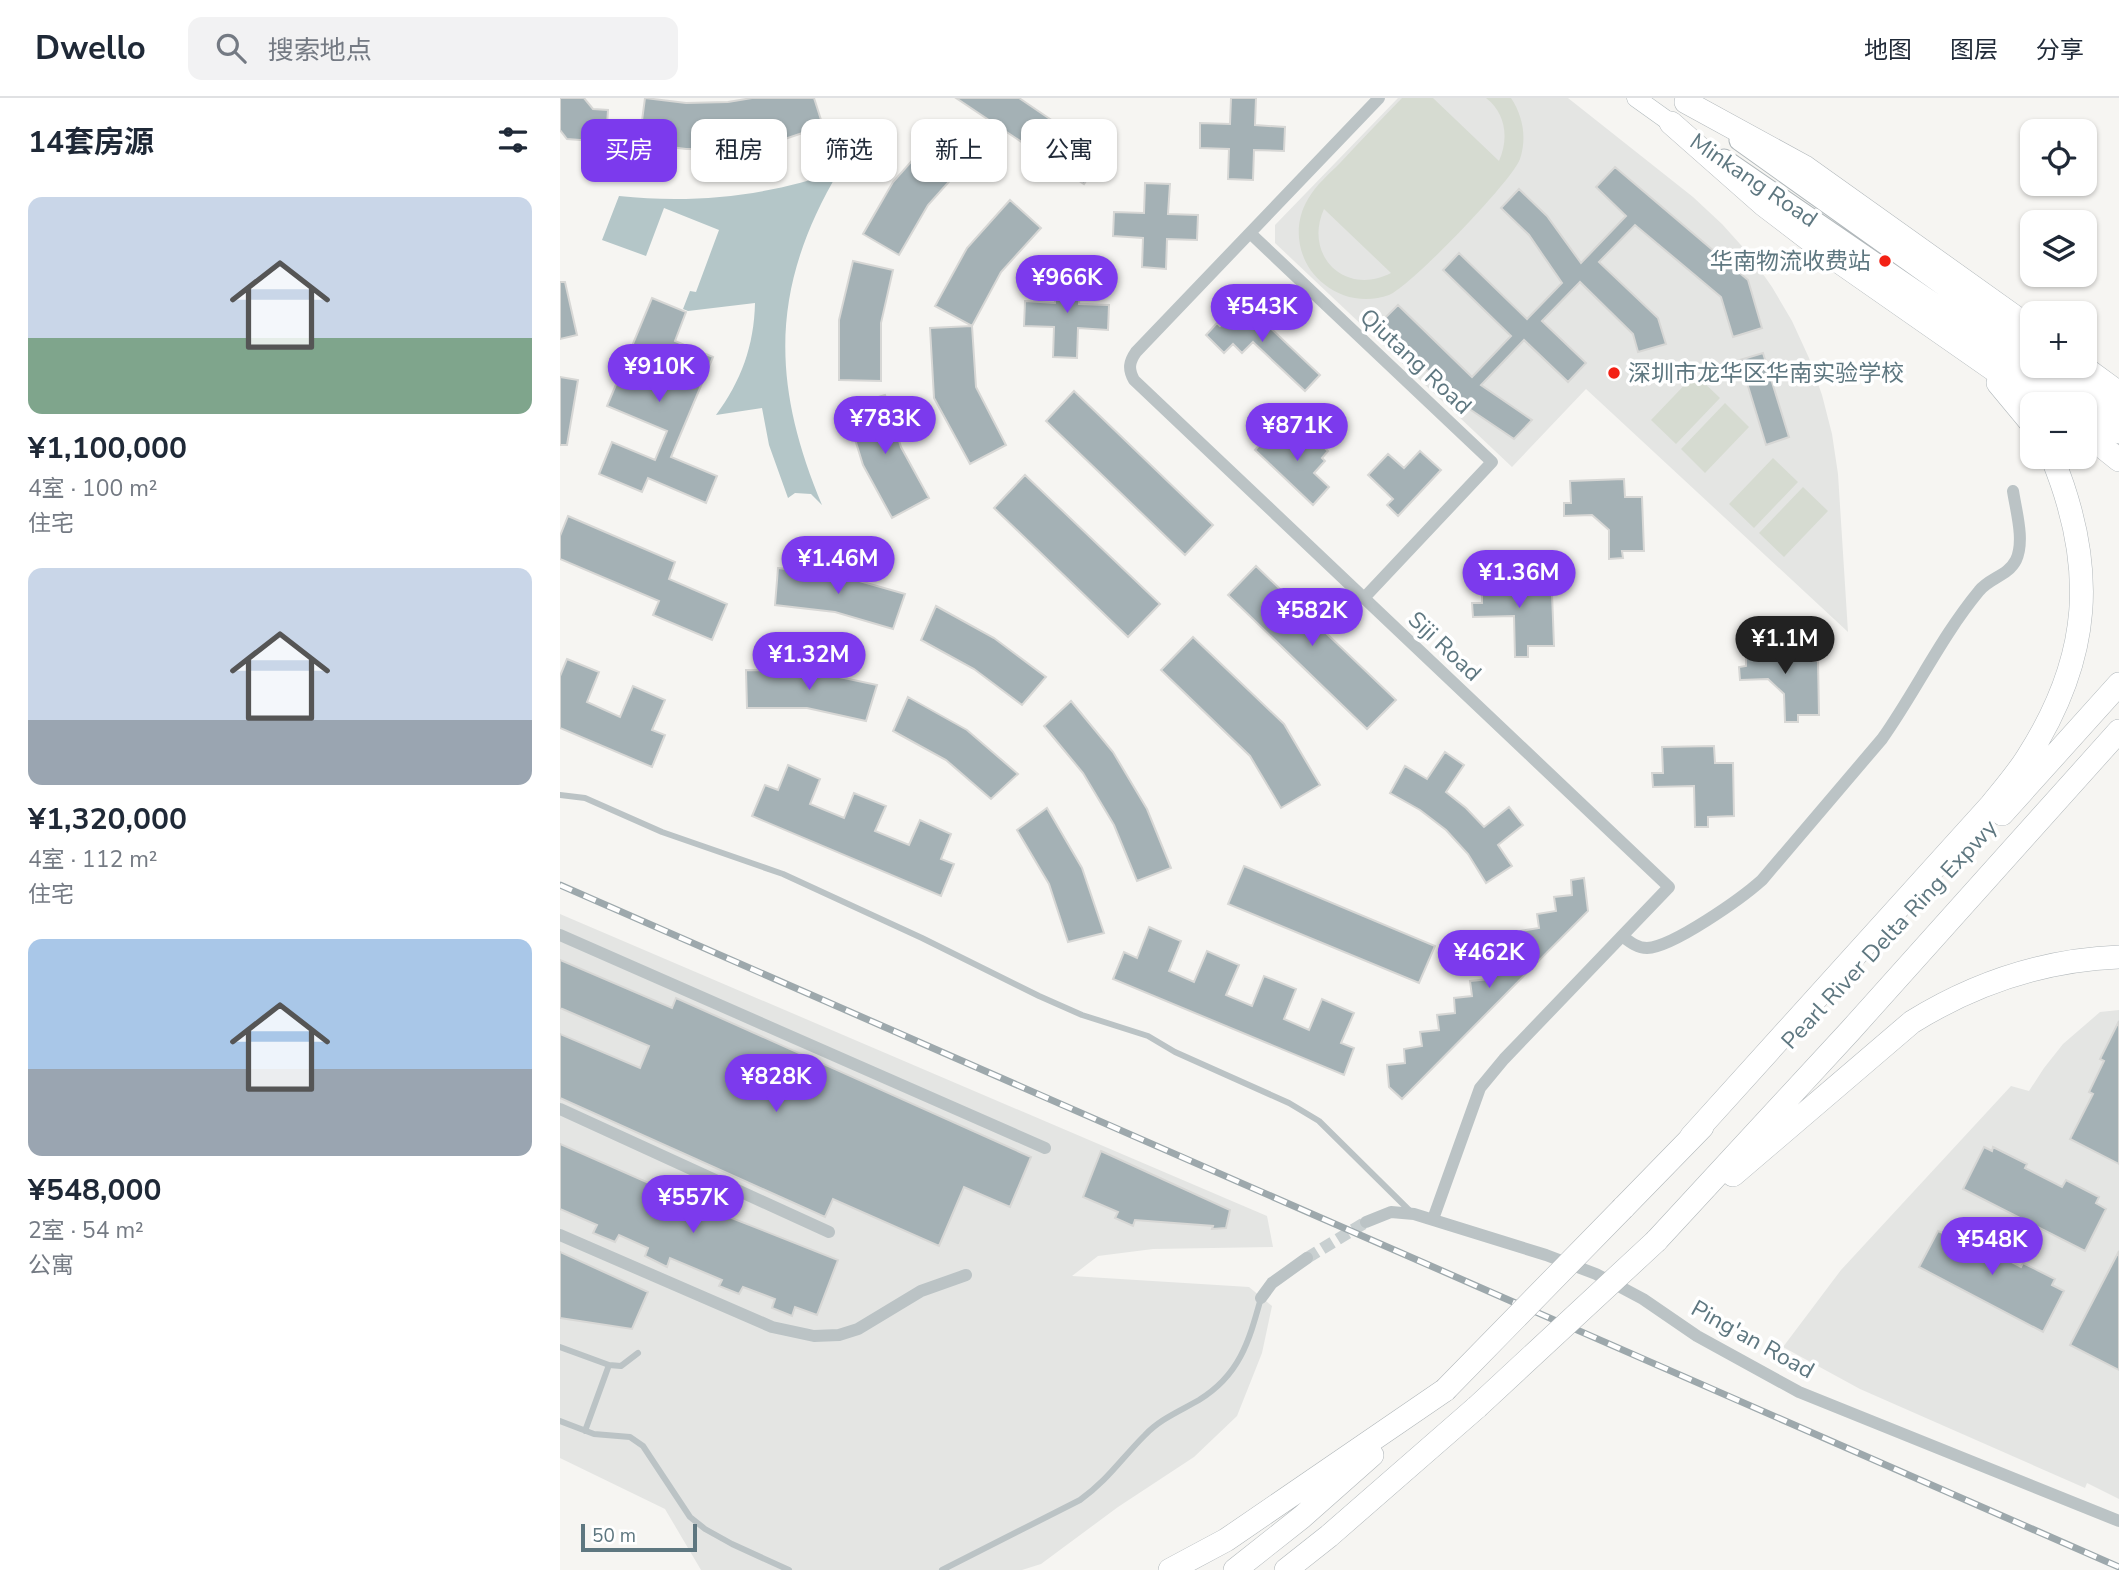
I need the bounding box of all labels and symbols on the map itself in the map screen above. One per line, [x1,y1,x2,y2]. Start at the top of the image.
street label: Minkang Road [1684,126,1824,235]
place label: 华南物流收费站 [1710,246,1871,277]
marker: 华南物流收费站 [1877,253,1893,269]
pin: ¥966K [1018,256,1116,315]
pin: ¥543K [1213,285,1311,344]
street label: Qiutang Road [1353,302,1478,421]
pin: ¥910K [610,344,708,404]
place label: 深圳市龙华区华南实验学校 [1628,358,1904,389]
marker: 深圳市龙华区华南实验学校 [1606,365,1622,381]
pin: ¥783K [836,396,934,456]
pin: ¥871K [1248,404,1346,463]
pin: ¥1.46M [781,536,895,596]
pin: ¥1.36M [1462,550,1576,610]
pin: ¥582K [1263,588,1361,648]
street label: Siji Road [1401,604,1488,688]
pin: ¥1.1M [1736,616,1834,676]
pin: ¥1.32M [752,632,866,692]
street label: Pearl River Delta Ring Expwy [1774,813,2004,1056]
pin: ¥462K [1440,930,1538,990]
pin: ¥828K [727,1054,825,1114]
pin: ¥557K [644,1176,742,1235]
pin: ¥548K [1943,1218,2041,1277]
street label: Ping'an Road [1686,1293,1820,1386]
scale bar [581,1521,696,1553]

